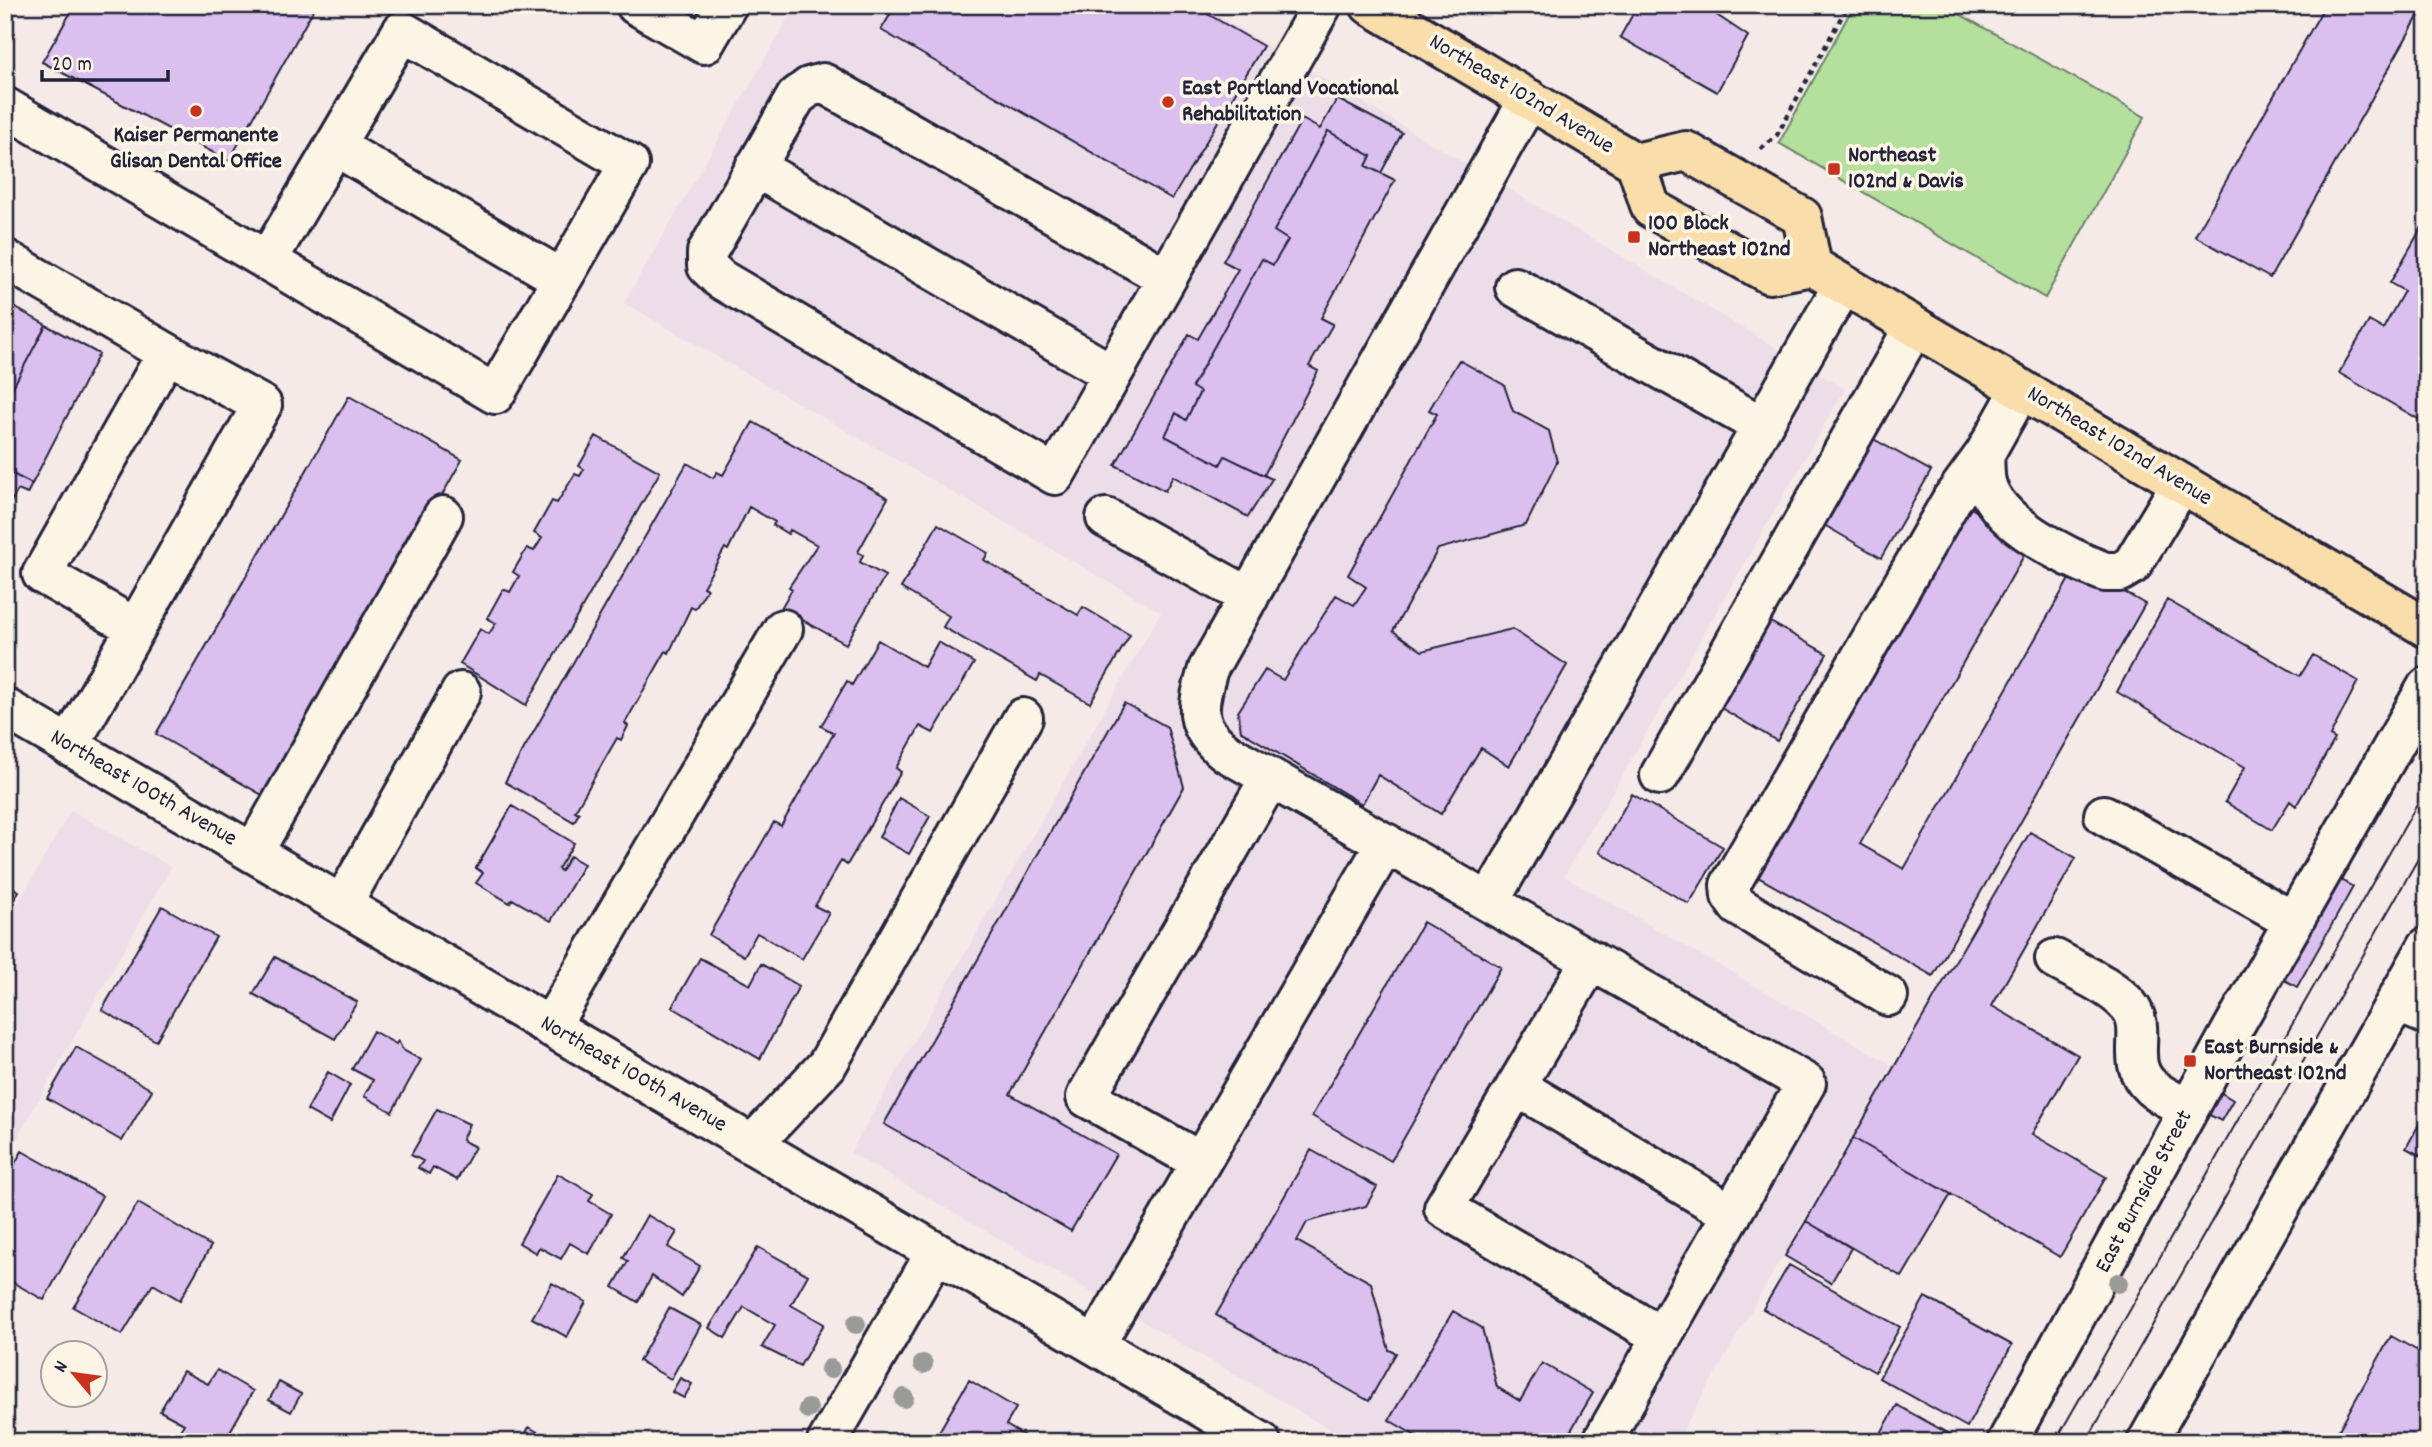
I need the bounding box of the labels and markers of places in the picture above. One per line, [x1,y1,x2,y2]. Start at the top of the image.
place label: East Portland Vocational Rehabilitation [1182,73,1399,132]
marker: East Portland Vocational Rehabilitation [1160,94,1176,110]
marker: Kaiser Permanente Glisan Dental Office [188,103,204,119]
place label: Kaiser Permanente Glisan Dental Office [110,120,282,179]
place label: Northeast 102nd & Davis [1848,140,1964,199]
marker: Northeast 102nd & Davis [1826,161,1842,177]
place label: 100 Block Northeast 102nd [1648,208,1791,267]
marker: 100 Block Northeast 102nd [1626,229,1642,245]
place label: East Burnside & Northeast 102nd [2204,1032,2347,1091]
marker: East Burnside & Northeast 102nd [2182,1053,2198,1069]

